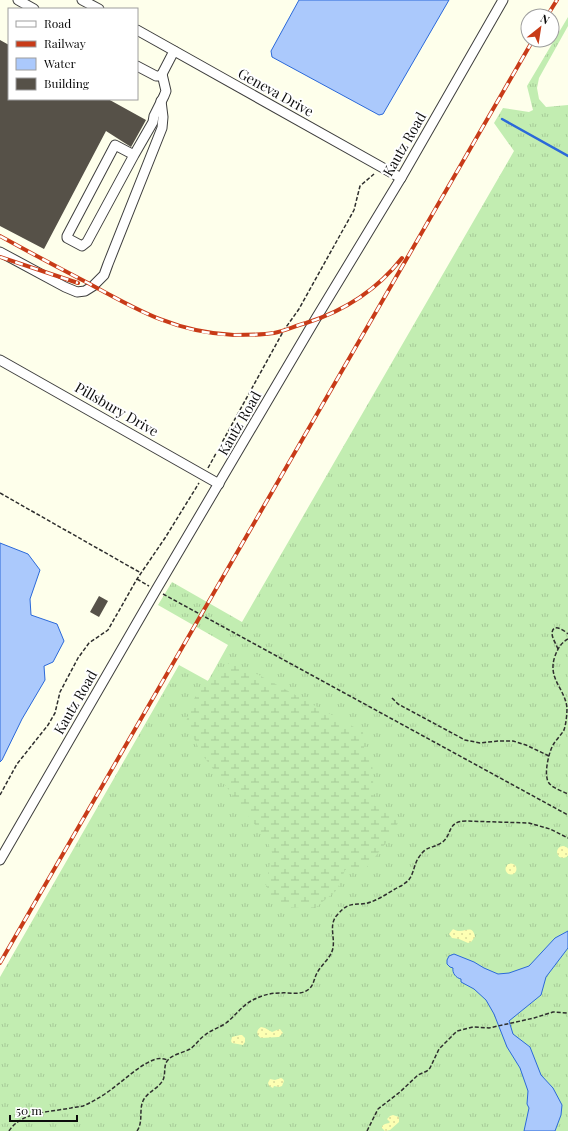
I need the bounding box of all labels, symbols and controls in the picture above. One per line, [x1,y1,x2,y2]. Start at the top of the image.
legend [8,8,138,100]
north arrow [520,8,560,48]
text: N [538,10,552,27]
text: Road [44,15,71,31]
text: Railway [44,35,86,51]
text: Water [43,55,77,71]
street label: Geneva Drive [235,63,317,121]
text: Building [44,75,90,91]
street label: Kautz Road [378,108,430,180]
street label: Pillsbury Drive [72,377,162,441]
street label: Kautz Road [213,387,265,459]
street label: Kautz Road [49,666,101,738]
scale bar [10,1097,77,1123]
text: 50 m [16,1102,42,1118]

